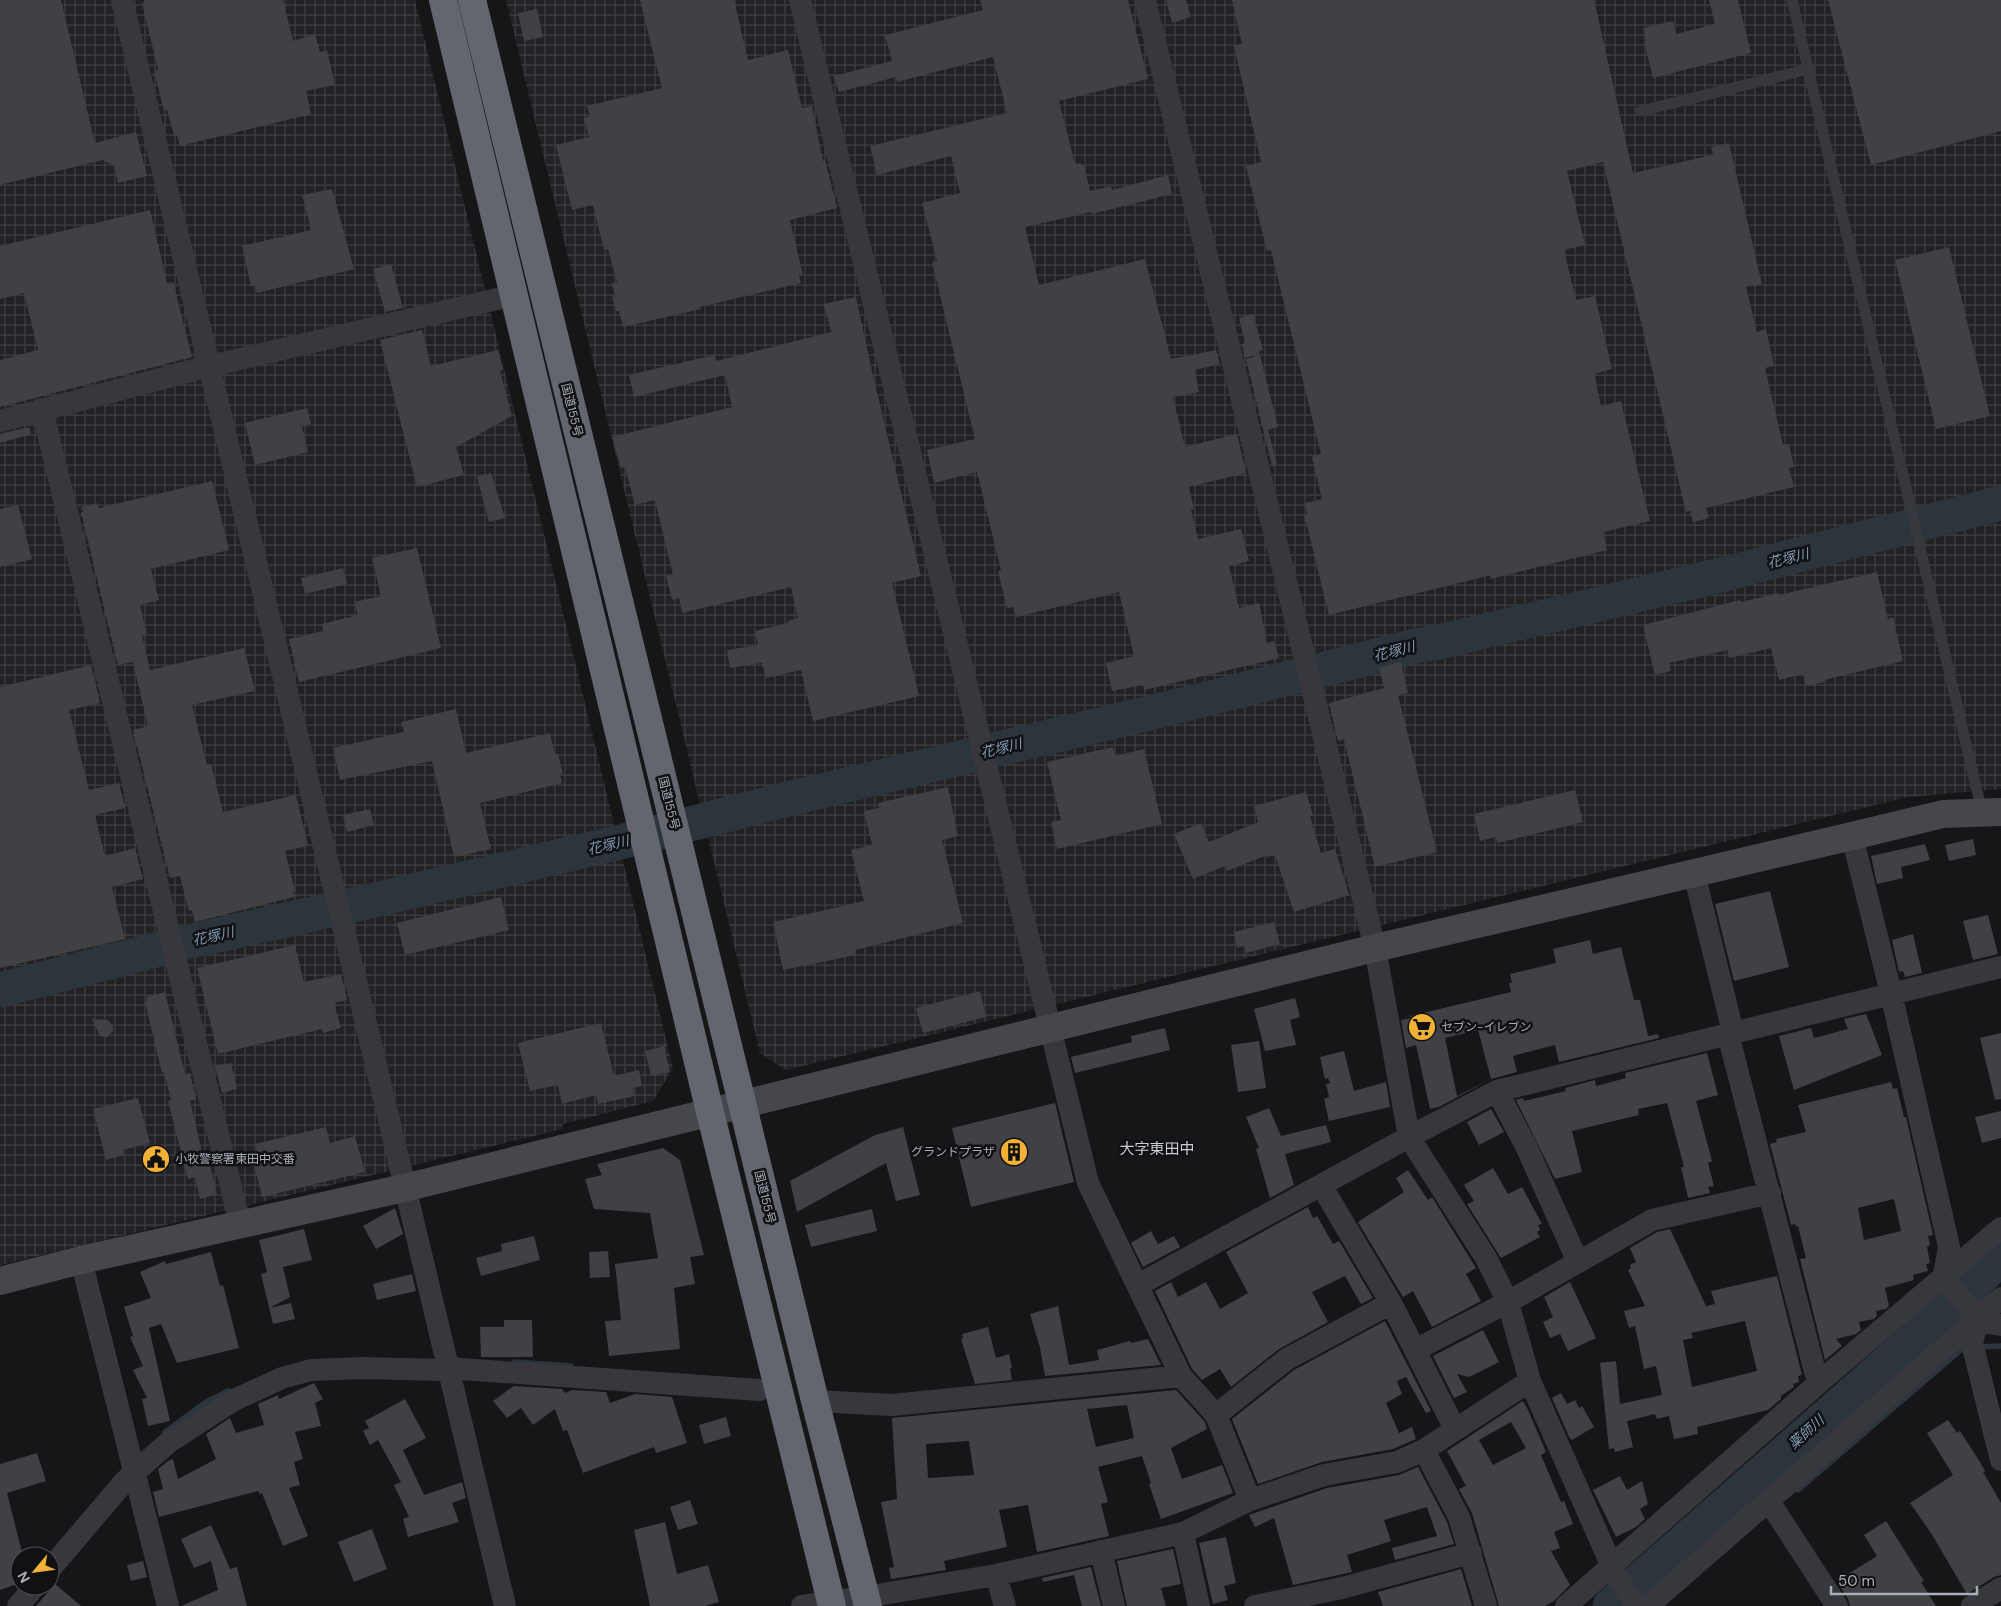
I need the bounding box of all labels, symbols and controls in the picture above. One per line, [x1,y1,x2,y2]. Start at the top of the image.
street label: 国道155号 [558,382,586,438]
water label: 花塚川 [1765,544,1812,572]
water label: 花塚川 [1371,637,1418,665]
water label: 花塚川 [978,734,1025,762]
street label: 国道155号 [655,775,683,831]
water label: 花塚川 [586,831,632,858]
water label: 花塚川 [191,922,237,949]
supermarket icon: セブン-イレブン [1407,1012,1437,1042]
place label: セブン-イレブン [1441,1019,1532,1035]
building icon: グランドプラザ [999,1137,1029,1167]
district label: 大字東田中 [1119,1139,1195,1159]
public building icon: 小牧警察署東田中交番 [141,1144,171,1174]
place label: グランドプラザ [911,1144,995,1160]
place label: 小牧警察署東田中交番 [175,1151,295,1167]
street label: 国道155号 [751,1169,779,1225]
water label: 薬師川 [1784,1410,1829,1453]
north arrow [10,1546,60,1596]
scale bar [1831,1564,1977,1596]
text: N [13,1568,34,1586]
text: 50 m [1838,1571,1875,1591]

